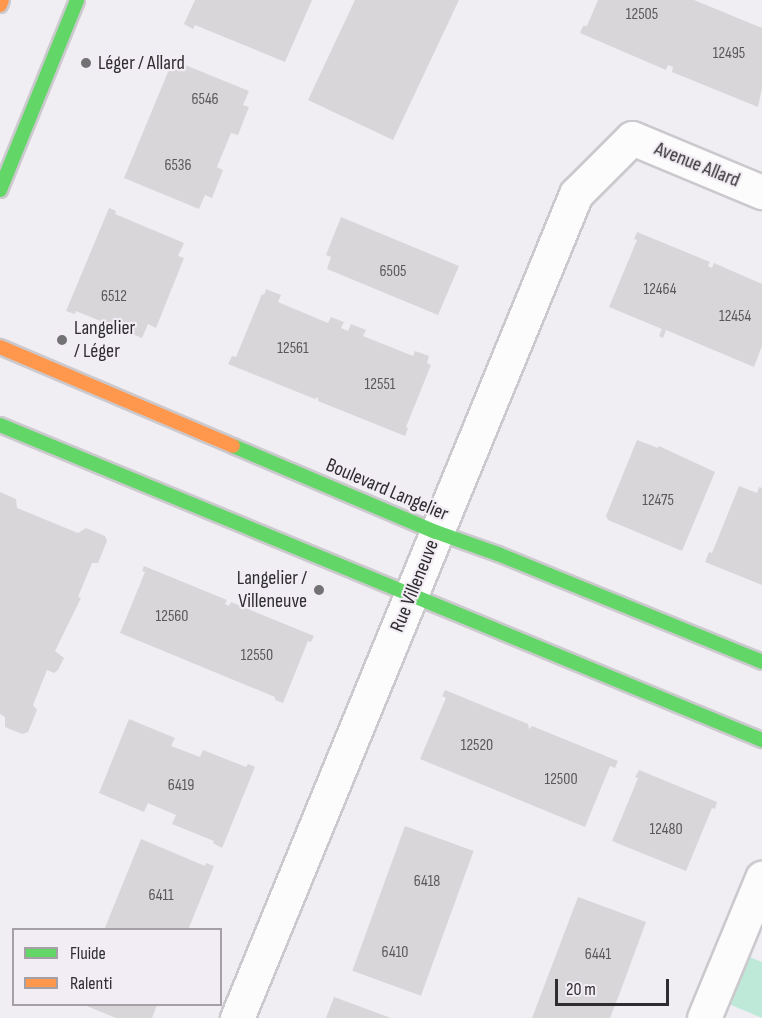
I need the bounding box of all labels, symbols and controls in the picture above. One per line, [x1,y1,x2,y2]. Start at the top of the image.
house number: 12505 [626,5,658,25]
house number: 12495 [713,44,745,64]
place label: Léger / Allard [98,51,185,75]
marker: Léger / Allard [79,56,93,70]
house number: 6546 [191,90,219,110]
street label: Avenue Allard [651,137,743,193]
house number: 6536 [164,156,192,176]
house number: 6505 [380,262,406,282]
house number: 12464 [644,280,676,300]
house number: 6512 [101,287,127,307]
house number: 12454 [719,307,751,327]
place label: Langelier / Léger [74,316,135,363]
marker: Langelier / Léger [55,333,69,347]
house number: 12561 [277,339,309,359]
house number: 12551 [365,375,395,395]
street label: Boulevard Langelier [322,453,452,527]
house number: 12475 [642,491,674,511]
street label: Rue Villeneuve [386,536,444,636]
place label: Langelier / Villeneuve [237,566,307,613]
marker: Langelier / Villeneuve [312,583,326,597]
house number: 12560 [156,607,188,627]
house number: 12550 [241,646,273,666]
house number: 12520 [461,736,493,756]
house number: 12500 [544,770,578,790]
house number: 6419 [168,776,194,796]
house number: 12480 [649,820,683,840]
house number: 6418 [414,872,440,892]
house number: 6411 [148,886,174,906]
legend [12,928,222,1006]
text: Fluide [70,943,106,964]
house number: 6410 [382,943,408,963]
house number: 6441 [585,945,611,965]
scale bar [558,967,672,1005]
text: Ralenti [70,973,112,994]
text: 20 m [566,979,596,1000]

